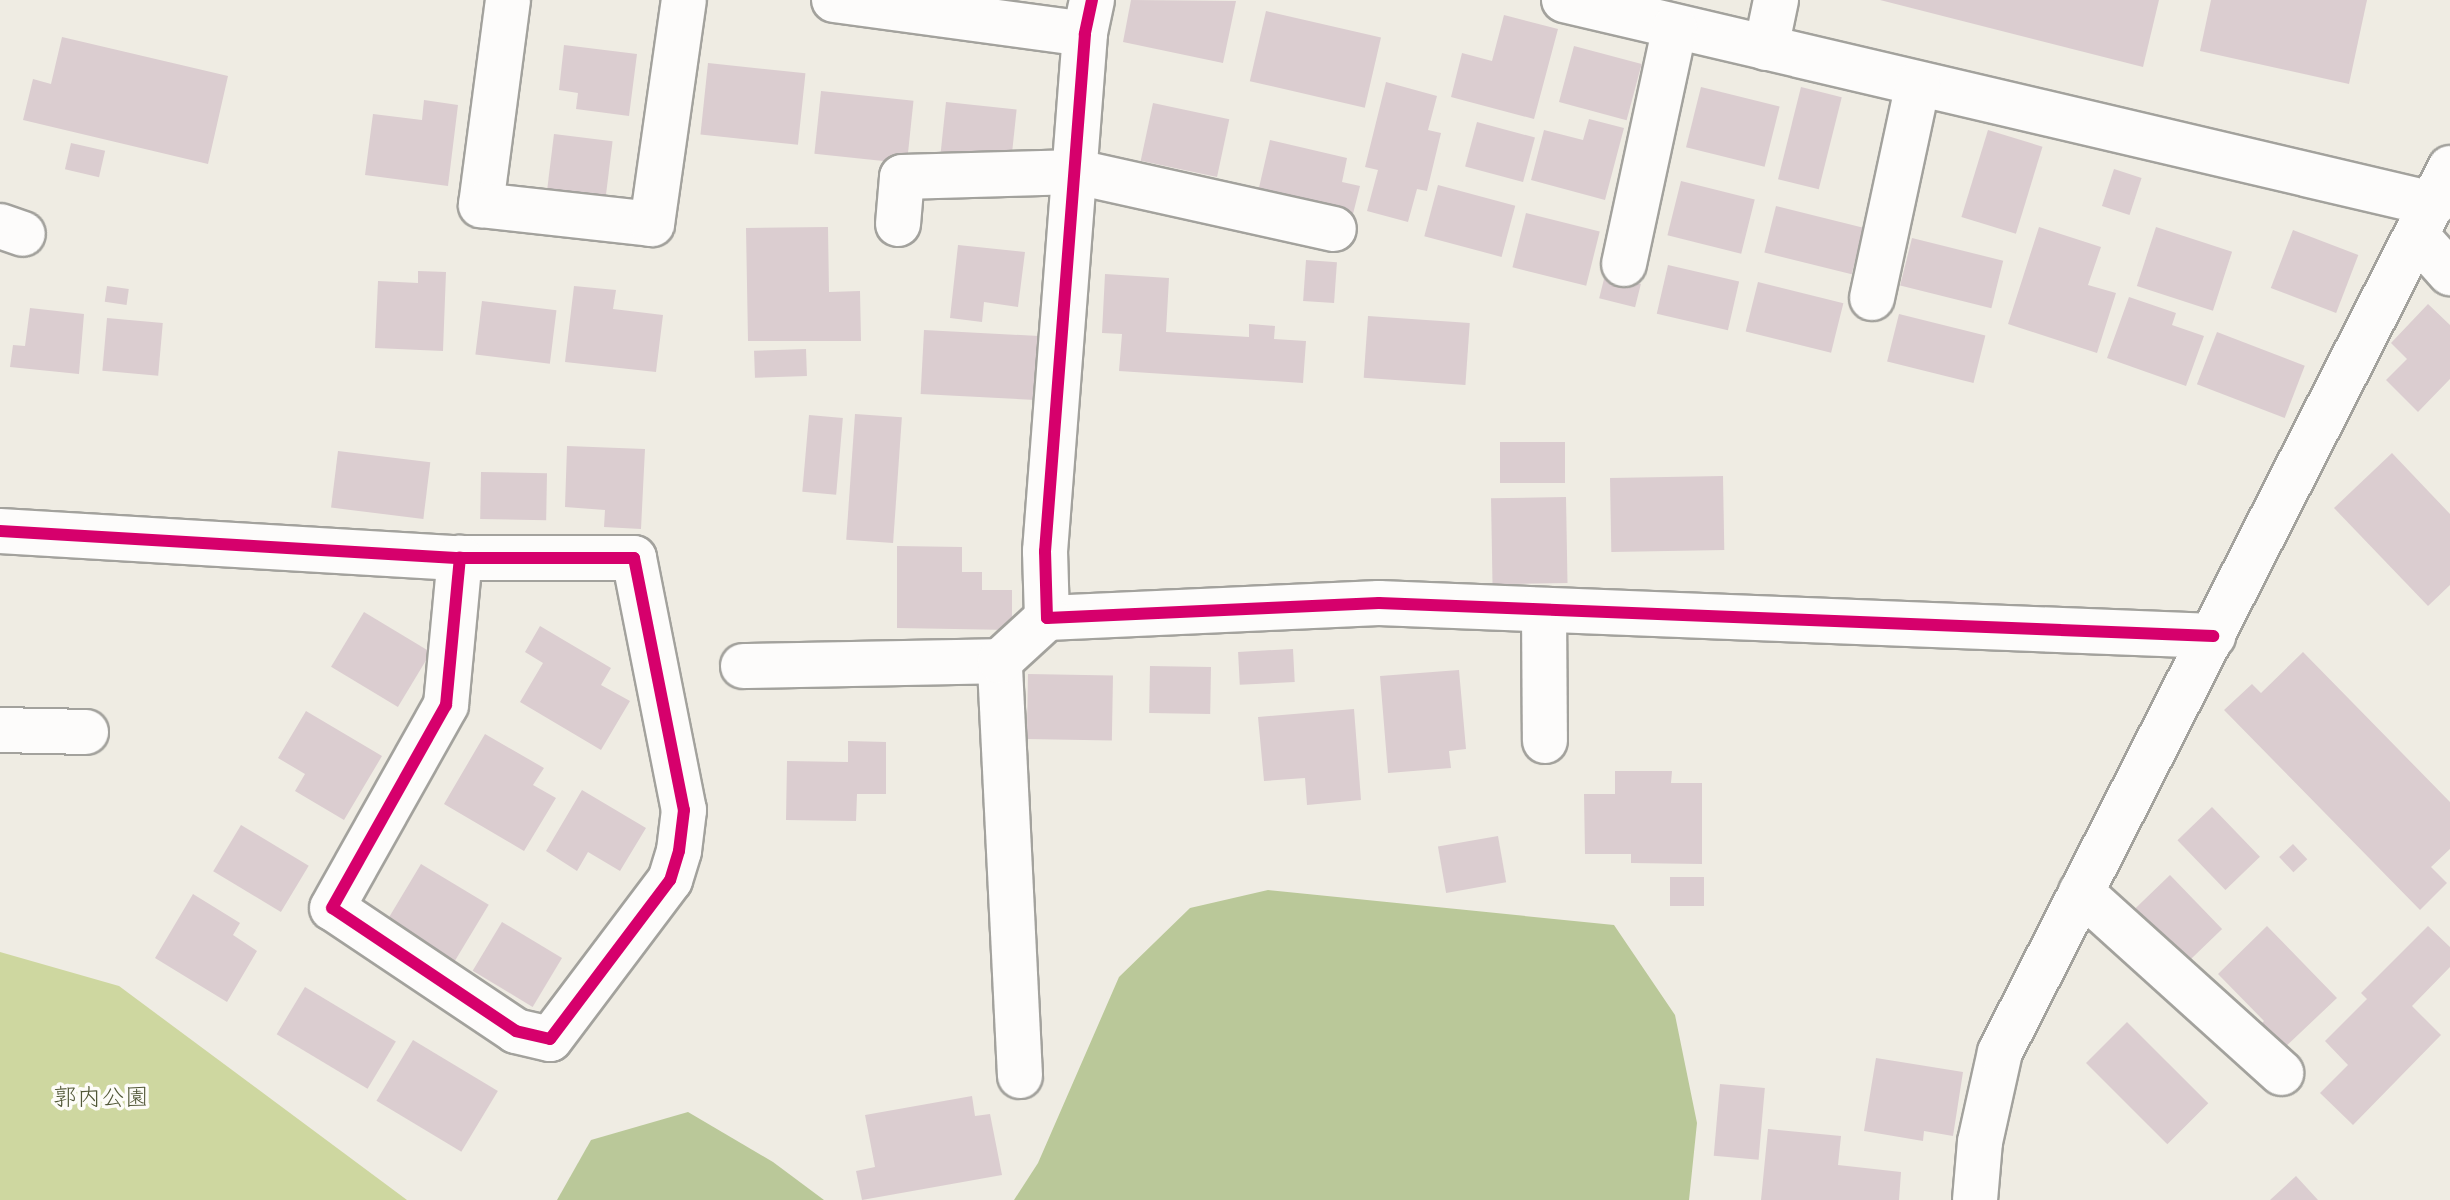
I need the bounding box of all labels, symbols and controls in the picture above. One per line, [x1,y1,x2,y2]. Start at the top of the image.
park label: 郭内公園 [53,1085,149,1113]

